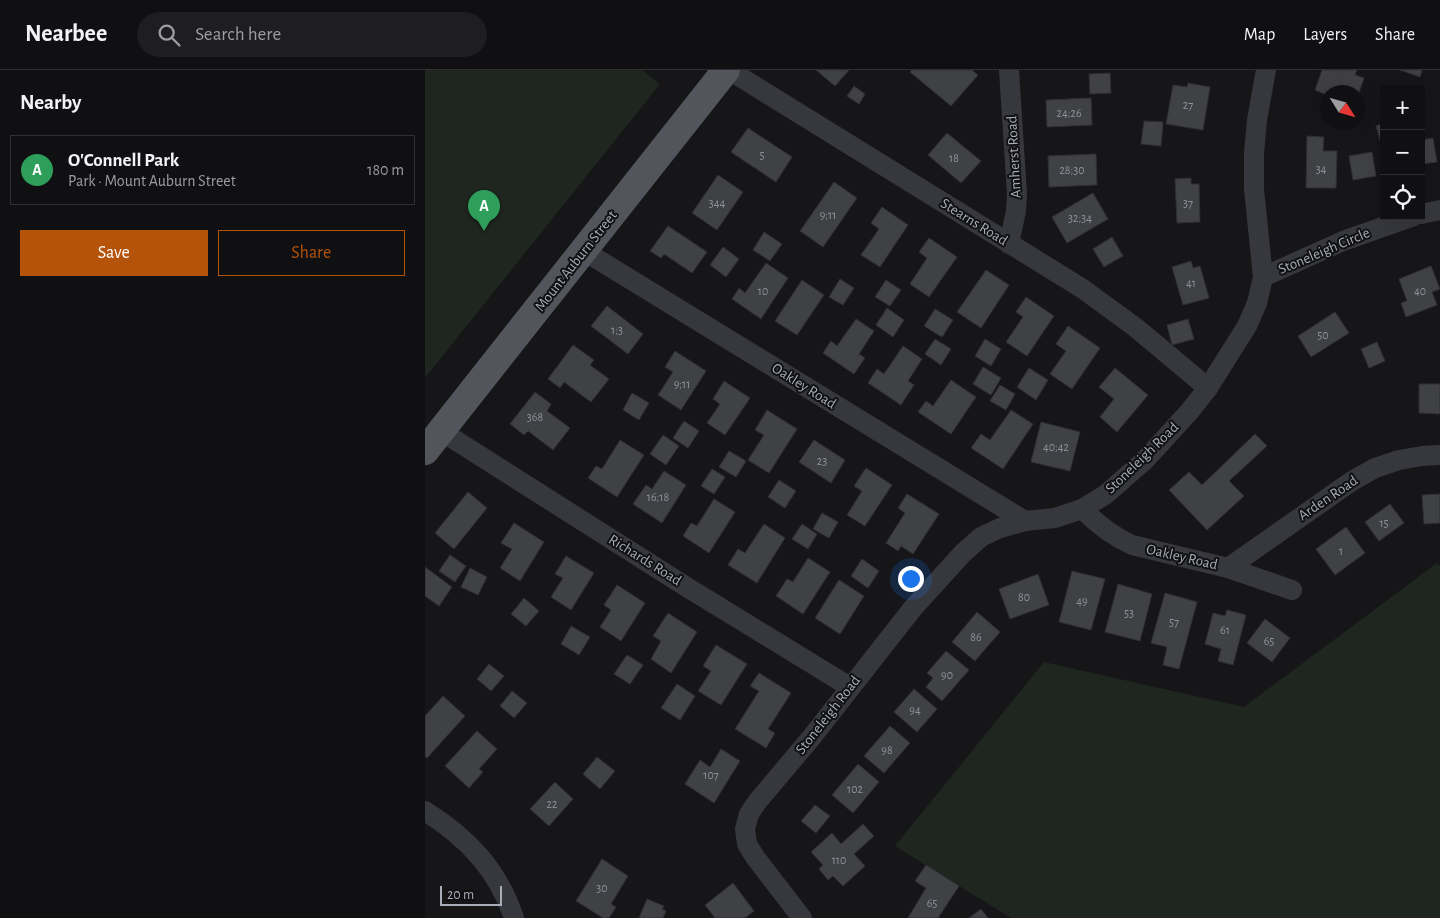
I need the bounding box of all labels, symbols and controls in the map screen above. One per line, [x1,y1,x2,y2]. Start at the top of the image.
search box [137,12,487,57]
icon: search [155,21,183,49]
text: Nearbee [25,22,107,46]
text: Search here [195,25,281,44]
text: Map [1244,26,1275,44]
text: Layers [1303,26,1347,44]
text: Share [1375,26,1415,44]
north arrow [1320,85,1365,130]
map controls [1380,85,1425,220]
button: + [1380,85,1425,130]
text: Nearby [20,92,81,113]
house number: 27 [1183,99,1193,111]
house number: 24;26 [1056,107,1082,119]
street label: Amherst Road [1004,115,1024,199]
button: − [1380,130,1425,175]
house number: 5 [759,149,765,161]
text: O'Connell Park [68,151,179,170]
house number: 18 [949,152,959,164]
text: A [32,162,42,178]
text: 180 m [367,162,404,178]
house number: 34 [1316,163,1327,175]
house number: 28;30 [1059,164,1085,176]
text: Park · Mount Auburn Street [68,173,236,189]
button: locate [1380,175,1425,220]
pin: A [468,190,500,231]
street label: Stearns Road [938,196,1010,249]
house number: 344 [709,197,725,209]
house number: 37 [1183,197,1193,209]
street label: Mount Auburn Street [532,208,620,314]
house number: 9;11 [820,209,836,221]
house number: 32;34 [1068,212,1092,224]
street label: Stoneleigh Circle [1276,225,1372,277]
button: Save [20,230,208,276]
button: Share [218,230,405,276]
house number: 41 [1186,277,1196,289]
house number: 10 [758,285,768,297]
house number: 40 [1414,285,1426,297]
house number: 1;3 [611,324,623,336]
house number: 50 [1317,329,1329,341]
street label: Oakley Road [769,360,839,412]
house number: 9;11 [674,378,690,390]
house number: 368 [527,411,543,423]
street label: Stoneleigh Road [1103,419,1182,496]
house number: 40;42 [1043,441,1070,453]
house number: 23 [817,455,827,467]
street label: Arden Road [1296,473,1361,523]
house number: 16;18 [647,491,669,503]
house number: 15 [1379,517,1389,529]
street label: Richards Road [606,532,684,588]
street label: Oakley Road [1145,542,1219,573]
house number: 1 [1339,545,1343,557]
your location [898,566,924,592]
house number: 80 [1018,591,1030,603]
house number: 49 [1076,595,1088,607]
house number: 53 [1124,607,1134,619]
house number: 57 [1169,616,1179,628]
house number: 61 [1220,624,1230,636]
house number: 86 [970,631,982,643]
house number: 65 [1264,635,1274,647]
house number: 90 [941,669,953,681]
street label: Stoneleigh Road [793,673,863,757]
house number: 94 [909,704,921,716]
house number: 98 [881,744,893,756]
house number: 107 [703,769,719,781]
house number: 102 [847,783,863,795]
house number: 22 [547,798,558,810]
house number: 110 [832,854,846,866]
house number: 30 [596,882,608,894]
scale bar [440,883,503,906]
text: 20 m [447,888,474,902]
house number: 65 [927,897,937,909]

